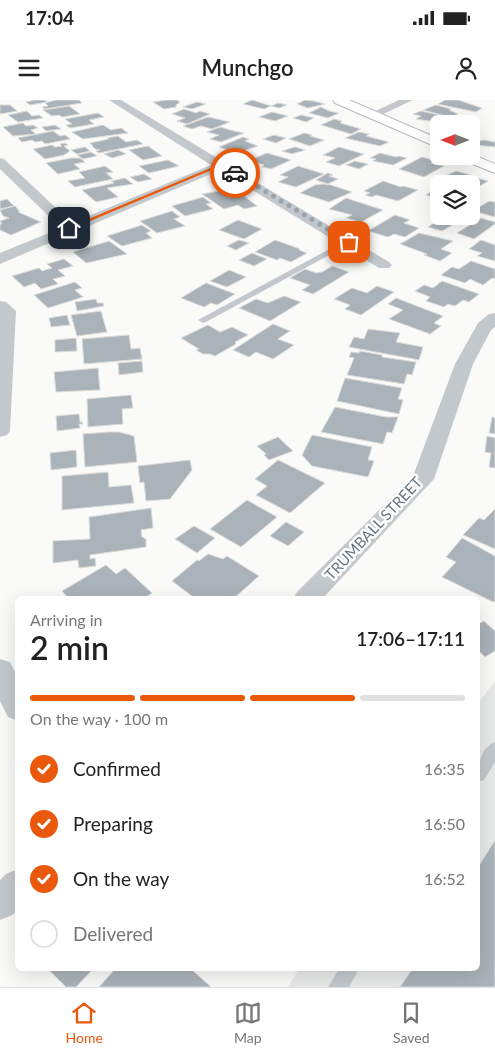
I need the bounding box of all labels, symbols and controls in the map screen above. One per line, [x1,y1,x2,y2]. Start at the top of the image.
text: 17:04 [25,6,74,29]
icon: menu [15,54,43,82]
text: Munchgo [202,54,293,81]
icon: person [452,54,480,82]
north arrow [430,115,480,165]
map controls [430,115,480,225]
courier [210,148,260,198]
icon: car [221,159,249,187]
button: layers [430,175,480,225]
pin [48,207,90,249]
icon: home [55,214,83,242]
pin [328,221,370,263]
icon: bag [335,228,363,256]
street label: TRUMBALL STREET [321,473,425,583]
text: Arriving in [30,610,103,629]
text: 17:06–17:11 [356,627,465,650]
text: 2 min [30,628,109,667]
text: On the way · 100 m [30,709,168,728]
icon: check [30,755,58,783]
text: Confirmed [73,757,161,780]
text: 16:35 [424,759,465,778]
icon: check [30,810,58,838]
text: Preparing [73,812,153,835]
text: 16:50 [424,814,465,833]
icon: check [30,865,58,893]
text: On the way [73,867,169,890]
text: 16:52 [424,869,465,888]
text: Delivered [73,922,153,945]
tab: Home [66,999,103,1046]
tab: Map [234,999,262,1046]
tab: Saved [393,999,429,1046]

